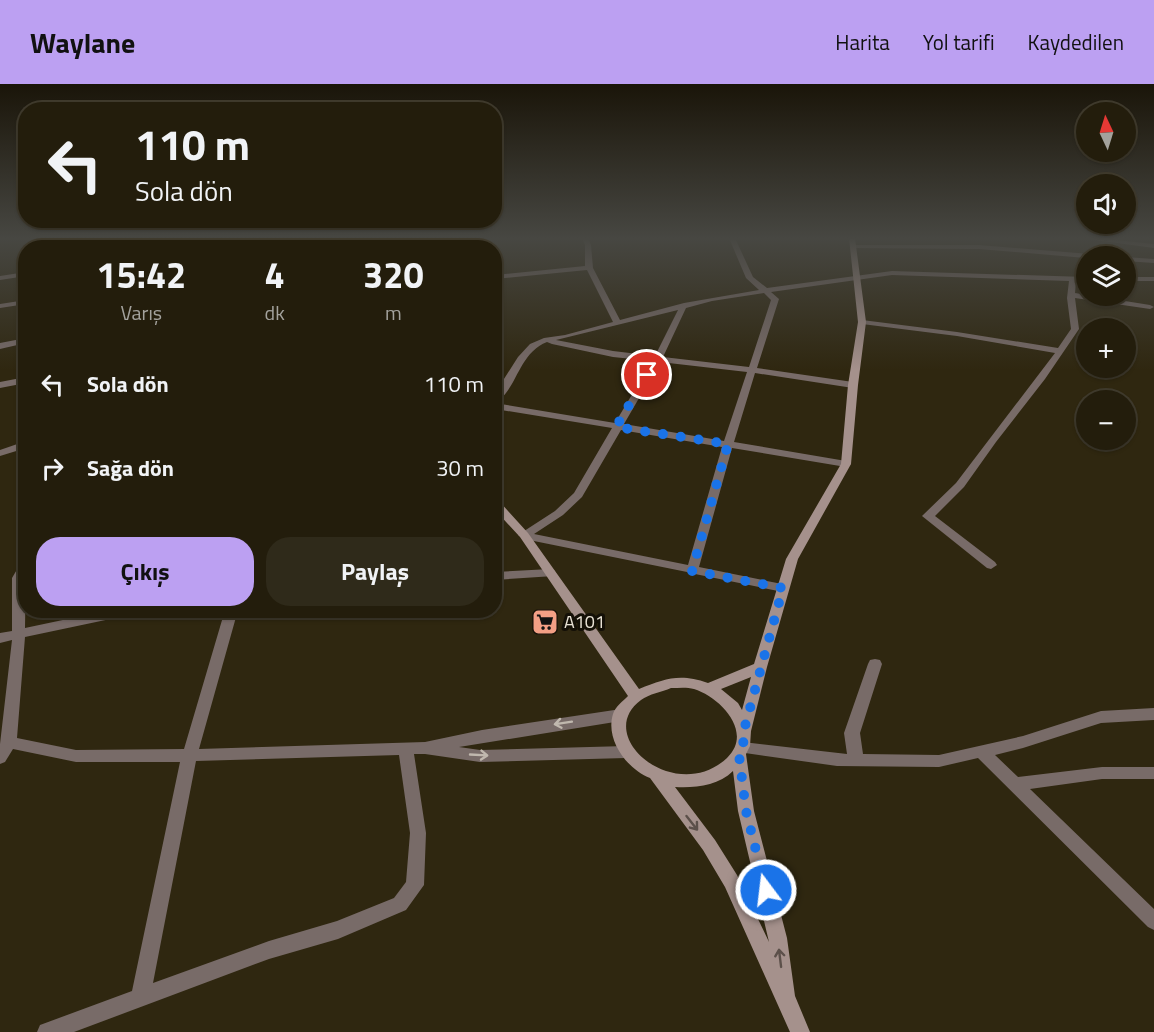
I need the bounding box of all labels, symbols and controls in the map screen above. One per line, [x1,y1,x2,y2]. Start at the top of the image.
text: Waylane [30,21,135,64]
text: Harita [835,26,890,58]
text: Yol tarifi [923,26,995,58]
text: Kaydedilen [1028,26,1124,58]
north arrow [1076,102,1136,162]
map controls [1076,102,1136,450]
text: 110 m [135,112,250,176]
icon: left [36,126,114,204]
text: Sola dön [135,170,233,211]
button: sound [1076,174,1136,234]
button: layers [1076,246,1136,306]
text: 15:42 [96,247,186,302]
text: 4 [265,247,285,302]
text: 320 [363,247,424,302]
text: Varış [120,297,162,328]
text: dk [265,297,285,328]
text: m [385,297,402,328]
button: + [1076,318,1136,378]
pin [621,349,672,400]
icon: arrive [630,358,663,391]
text: Sola dön [87,367,169,401]
text: 110 m [424,367,484,401]
icon: left [36,368,69,401]
button: − [1076,390,1136,450]
text: Sağa dön [87,451,174,485]
text: 30 m [436,451,484,485]
icon: right [36,452,69,485]
button: Çıkış [36,537,254,606]
button: Paylaş [266,537,484,606]
supermarket icon: A101 [530,607,560,637]
place label: A101 [564,608,605,635]
one-way arrow [553,718,573,729]
one-way arrow [469,750,489,761]
one-way arrow [686,814,699,830]
position arrow [734,858,798,922]
one-way arrow [775,948,786,968]

